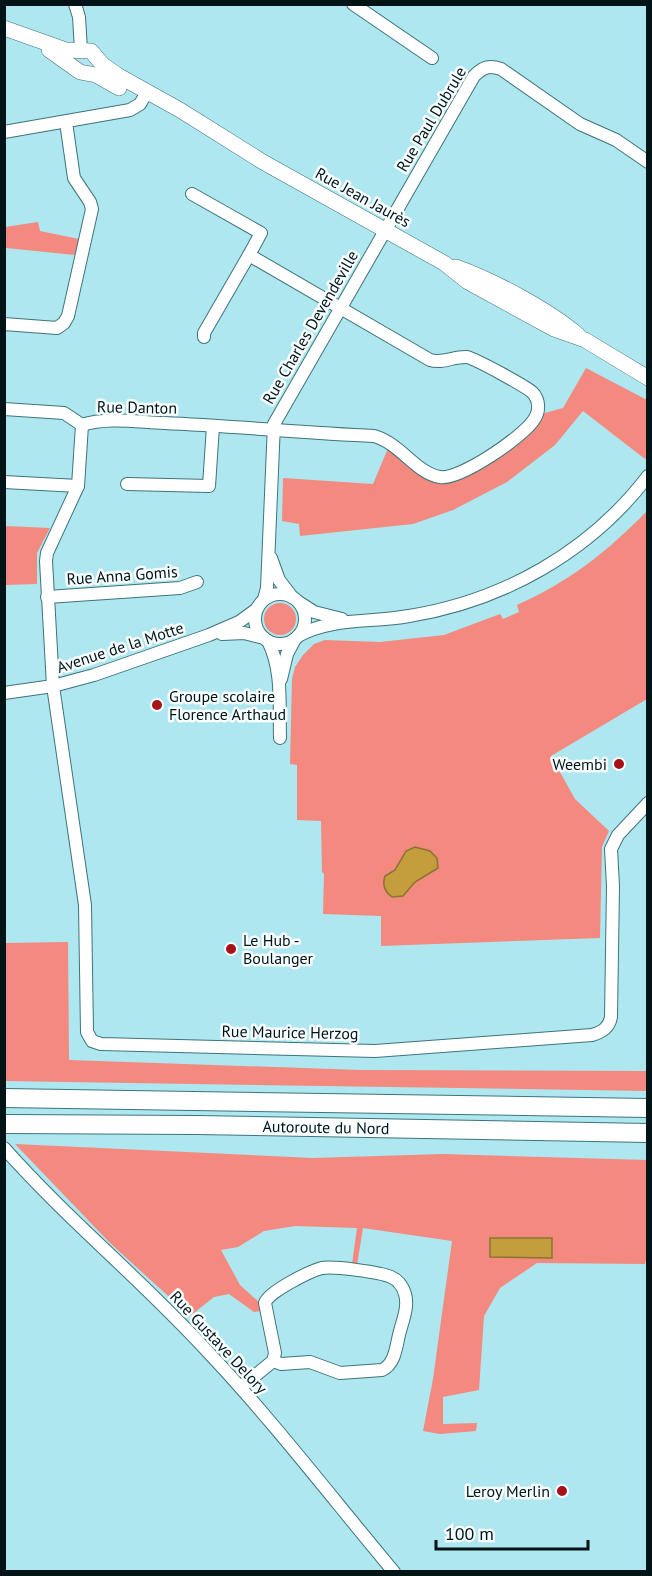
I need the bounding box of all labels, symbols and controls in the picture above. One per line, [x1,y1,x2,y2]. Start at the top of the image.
street label: Rue Paul Dubrule [392,63,470,175]
street label: Rue Jean Jaurès [312,163,414,231]
street label: Rue Charles Devendeville [258,247,362,407]
street label: Rue Danton [97,396,177,418]
street label: Rue Anna Gomis [66,561,178,589]
street label: Avenue de la Motte [54,617,186,677]
place label: Groupe scolaire Florence Arthaud [169,686,286,724]
marker: Groupe scolaire Florence Arthaud [150,698,164,712]
place label: Weembi [552,754,607,774]
marker: Weembi [612,757,626,771]
place label: Le Hub - Boulanger [243,930,314,968]
marker: Le Hub - Boulanger [224,942,238,956]
street label: Rue Maurice Herzog [221,1021,359,1043]
street label: Autoroute du Nord [262,1116,390,1138]
street label: Rue Gustave Delory [166,1286,272,1398]
place label: Leroy Merlin [466,1481,550,1501]
marker: Leroy Merlin [555,1484,569,1498]
scale bar [436,1513,588,1551]
text: 100 m [445,1522,494,1545]

